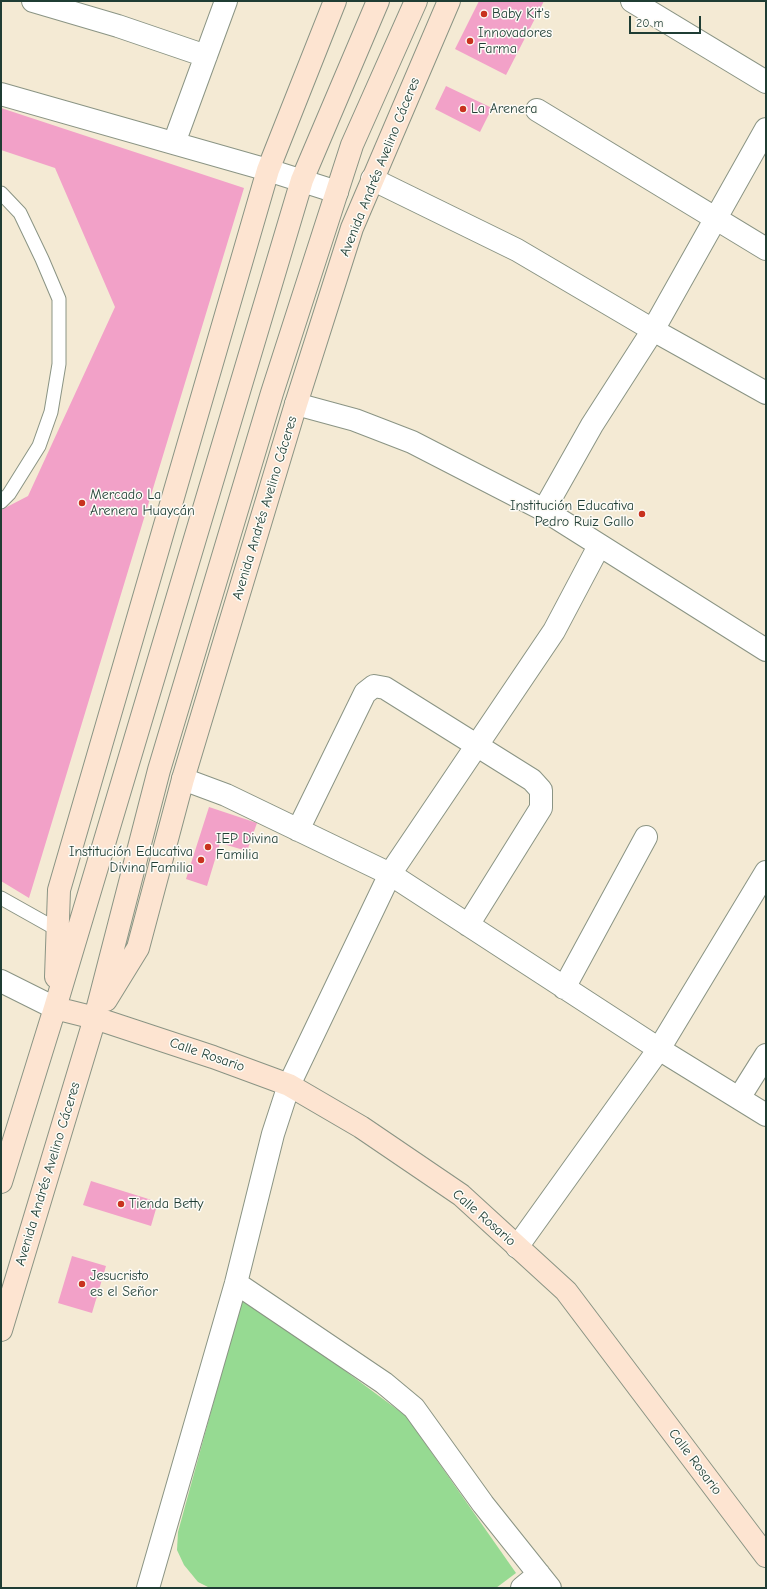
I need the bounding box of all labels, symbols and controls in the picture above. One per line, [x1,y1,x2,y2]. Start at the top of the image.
place label: Baby Kit's [492,6,550,22]
scale bar [631,8,703,34]
marker: Baby Kit's [479,9,489,19]
text: 20 m [636,16,664,30]
place label: Innovadores Farma [478,25,552,58]
marker: Innovadores Farma [465,36,475,46]
street label: Avenida Andrés Avelino Cáceres [336,75,424,259]
place label: La Arenera [471,101,537,117]
marker: La Arenera [458,104,468,114]
street label: Avenida Andrés Avelino Cáceres [229,414,301,602]
place label: Mercado La Arenera Huaycán [90,487,195,520]
marker: Mercado La Arenera Huaycán [77,498,87,508]
place label: Institución Educativa Pedro Ruiz Gallo [510,498,634,530]
marker: Institución Educativa Pedro Ruiz Gallo [637,509,647,519]
place label: IEP Divina Familia [216,831,278,864]
marker: IEP Divina Familia [203,842,213,852]
place label: Institución Educativa Divina Familia [69,844,193,876]
marker: Institución Educativa Divina Familia [196,855,206,865]
street label: Calle Rosario [167,1034,247,1076]
street label: Avenida Andrés Avelino Cáceres [12,1080,84,1268]
street label: Calle Rosario [449,1186,519,1250]
place label: Tienda Betty [129,1196,204,1212]
marker: Tienda Betty [116,1199,126,1209]
place label: Jesucristo es el Señor [90,1268,158,1300]
marker: Jesucristo es el Señor [77,1279,87,1289]
street label: Calle Rosario [665,1426,725,1498]

